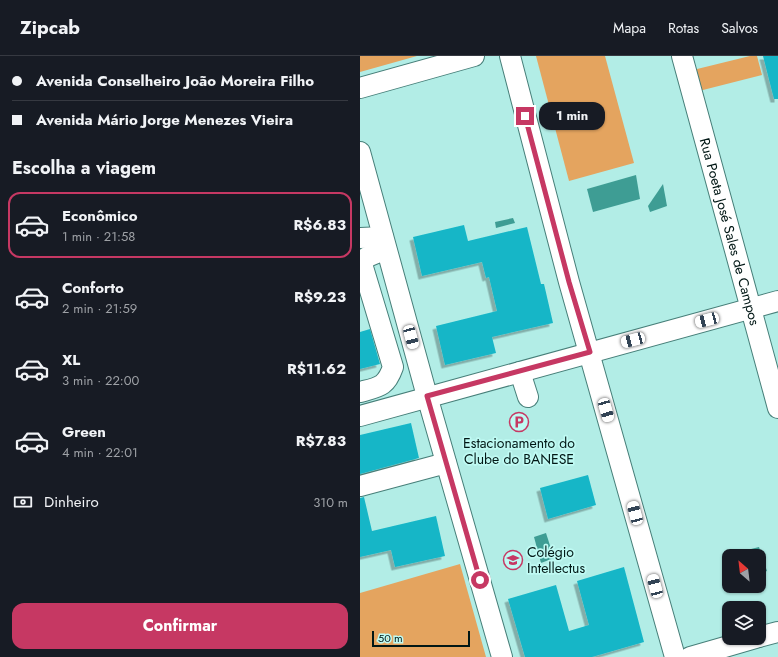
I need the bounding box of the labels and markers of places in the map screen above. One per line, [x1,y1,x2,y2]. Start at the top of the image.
parking icon: Estacionamento do Clube do BANESE [508,411,530,433]
place label: Estacionamento do Clube do BANESE [463,433,575,469]
place label: Colégio Intellectus [527,542,585,578]
school or university icon: Colégio Intellectus [502,549,524,571]

